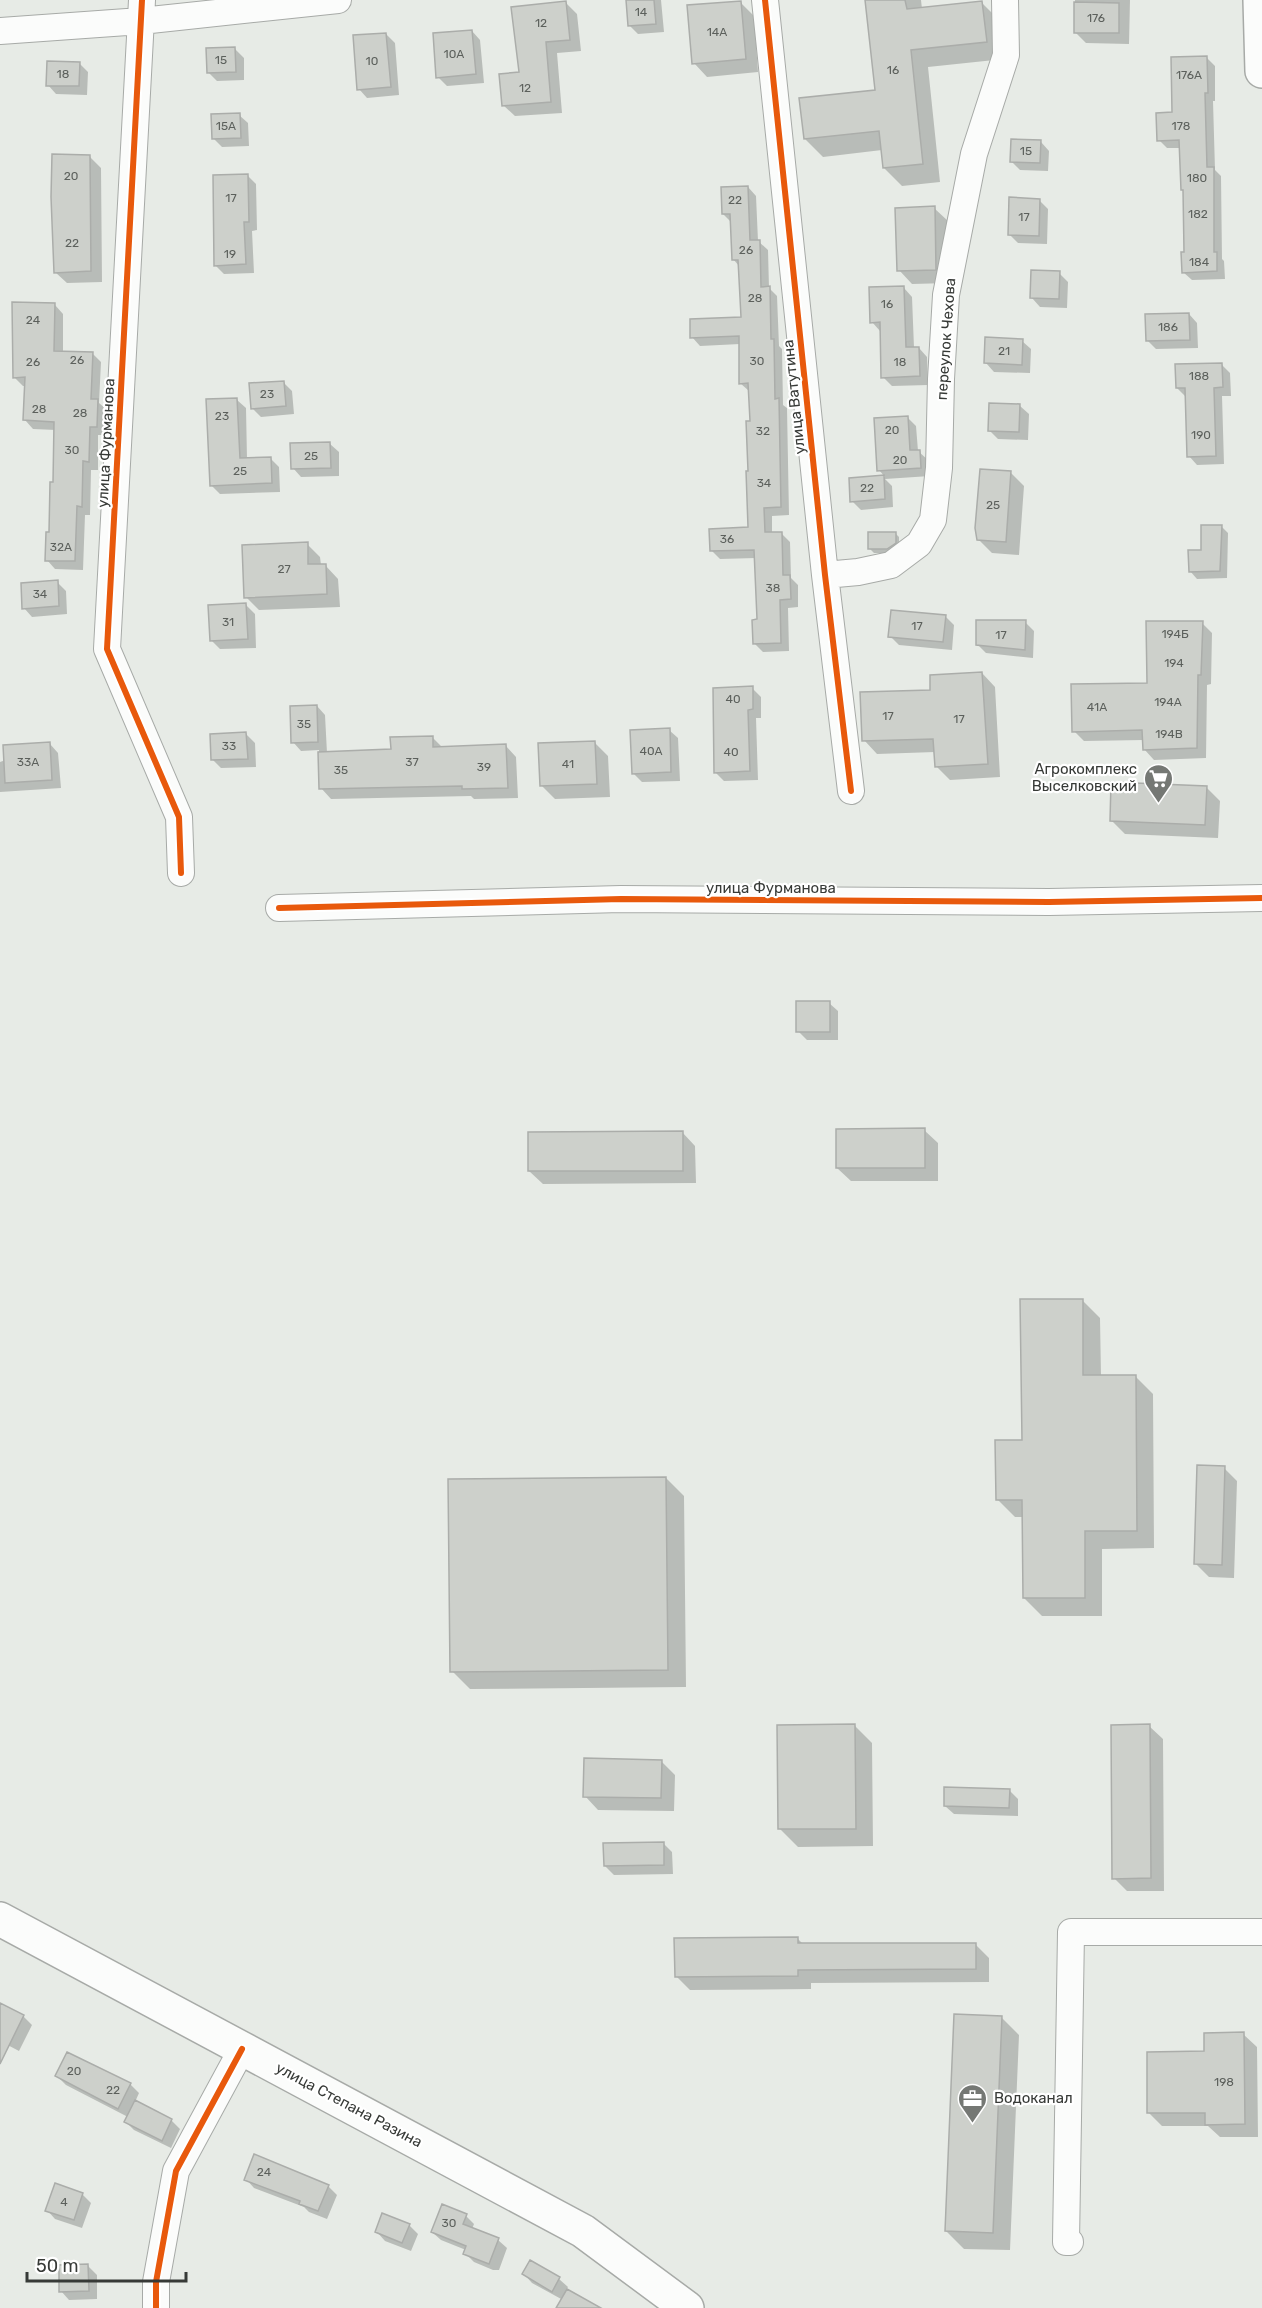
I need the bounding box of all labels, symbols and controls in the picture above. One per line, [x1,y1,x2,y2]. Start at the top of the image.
house number: 14 [635,5,648,19]
house number: 176 [1087,11,1105,25]
house number: 12 [535,16,547,30]
house number: 14А [707,25,727,39]
house number: 10А [444,47,464,61]
house number: 15 [215,53,227,67]
house number: 10 [366,54,378,68]
house number: 16 [887,63,899,77]
house number: 18 [57,67,69,81]
house number: 176А [1176,68,1202,82]
house number: 12 [519,81,531,95]
house number: 15А [216,119,236,133]
house number: 178 [1172,119,1190,133]
house number: 15 [1020,144,1032,158]
house number: 20 [64,169,78,183]
house number: 180 [1187,171,1207,185]
house number: 17 [225,191,237,205]
house number: 22 [728,193,742,207]
house number: 182 [1188,207,1208,221]
house number: 17 [1018,210,1030,224]
house number: 22 [65,236,79,250]
house number: 26 [739,243,753,257]
house number: 19 [224,247,236,261]
house number: 184 [1189,255,1210,269]
street label: переулок Чехова [933,277,959,401]
house number: 28 [748,291,762,305]
house number: 16 [881,297,893,311]
house number: 24 [26,313,41,327]
house number: 186 [1158,320,1178,334]
street label: улица Ватутина [779,339,809,455]
house number: 21 [998,344,1010,358]
house number: 26 [70,353,84,367]
house number: 30 [750,354,764,368]
house number: 26 [26,355,40,369]
house number: 18 [894,355,906,369]
house number: 188 [1189,369,1209,383]
street label: улица Фурманова [94,378,118,508]
house number: 23 [260,387,274,401]
house number: 28 [32,402,46,416]
house number: 28 [73,406,87,420]
house number: 23 [215,409,229,423]
house number: 20 [885,423,899,437]
house number: 32 [756,424,770,438]
house number: 190 [1191,428,1211,442]
house number: 30 [65,443,79,457]
house number: 25 [304,449,318,463]
house number: 20 [893,453,907,467]
house number: 25 [233,464,247,478]
house number: 34 [757,476,772,490]
house number: 22 [860,481,874,495]
house number: 25 [986,498,1000,512]
house number: 36 [720,532,734,546]
house number: 32А [50,540,72,554]
house number: 27 [277,562,291,576]
house number: 38 [766,581,780,595]
house number: 34 [33,587,48,601]
house number: 31 [222,615,234,629]
house number: 17 [911,619,923,633]
house number: 194Б [1161,627,1189,641]
house number: 17 [995,628,1007,642]
house number: 194 [1164,656,1184,670]
house number: 40 [725,692,741,706]
house number: 194А [1154,695,1182,709]
house number: 41А [1087,700,1107,714]
house number: 17 [882,709,894,723]
house number: 17 [953,712,965,726]
house number: 35 [297,717,311,731]
house number: 194В [1155,727,1183,741]
house number: 33 [222,739,236,753]
house number: 40А [639,744,663,758]
house number: 40 [723,745,739,759]
house number: 33А [17,755,39,769]
house number: 37 [405,755,419,769]
house number: 41 [562,757,574,771]
house number: 39 [477,760,491,774]
place label: Агрокомплекс Выселковский [1032,760,1137,795]
supermarket icon: Агрокомплекс Выселковский [1142,762,1174,804]
house number: 35 [334,763,348,777]
street label: улица Фурманова [706,879,836,897]
street label: улица Степана Разина [273,2059,425,2151]
house number: 20 [67,2064,81,2078]
house number: 198 [1214,2075,1234,2089]
office icon: Водоканал [957,2082,989,2124]
house number: 22 [106,2083,120,2097]
place label: Водоканал [994,2089,1073,2107]
house number: 24 [257,2165,272,2179]
house number: 4 [60,2195,68,2209]
house number: 30 [442,2216,456,2230]
scale bar [27,2245,186,2283]
text: 50 m [36,2255,79,2277]

